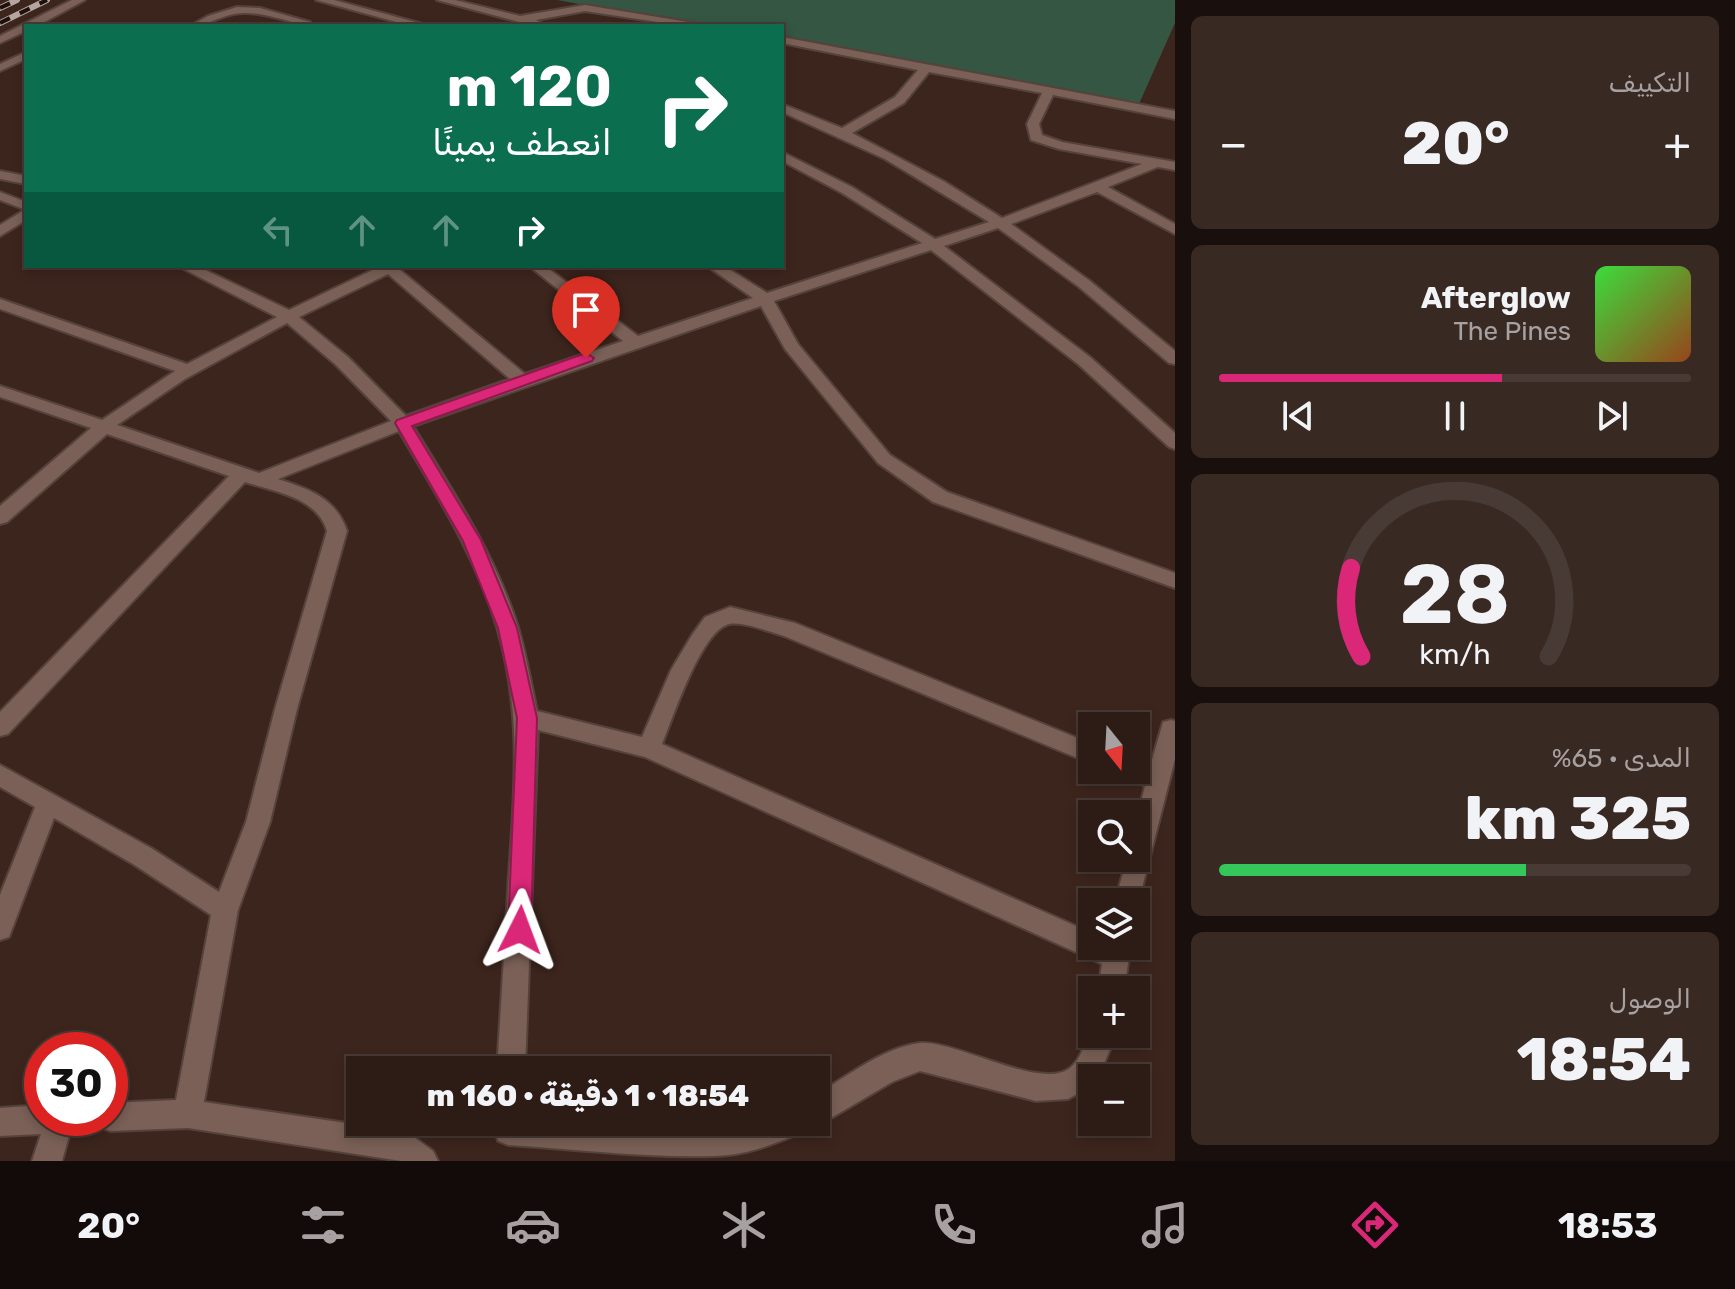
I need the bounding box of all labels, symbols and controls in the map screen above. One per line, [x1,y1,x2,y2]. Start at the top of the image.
text: 120 m [446,54,612,120]
icon: right [640,56,744,160]
text: التكييف [1609,68,1691,99]
text: 20° [1402,108,1509,179]
text: − [1219,118,1248,170]
text: + [1664,118,1691,170]
text: انعطف يمينًا [432,121,612,164]
icon: left [256,208,300,252]
icon: ahead [340,208,384,252]
icon: ahead [424,208,468,252]
icon: right [508,208,552,252]
pin [552,276,620,358]
text: Afterglow [1421,280,1571,316]
icon: arrive [564,288,608,332]
text: The Pines [1453,316,1571,347]
icon: previous [1276,394,1320,438]
icon: pause [1433,394,1477,438]
icon: next [1590,394,1634,438]
text: 28 [1400,544,1510,643]
text: km/h [1419,637,1491,671]
north arrow [1078,712,1150,784]
map controls [1078,712,1150,1136]
text: المدى · 65% [1552,743,1691,774]
text: 325 km [1465,783,1691,854]
button: search [1078,800,1150,872]
position arrow [478,888,562,972]
button: layers [1078,888,1150,960]
button: + [1078,976,1150,1048]
text: الوصول [1609,984,1691,1015]
text: 18:54 [1517,1024,1691,1095]
speed limit sign: 30 [24,1032,128,1136]
button: − [1078,1064,1150,1136]
text: 18:54 · 1 دقيقة · 160 m [427,1078,749,1114]
icon: filters [295,1197,351,1253]
icon: car [505,1197,561,1253]
icon: climate [716,1197,772,1253]
icon: phone [926,1197,982,1253]
icon: music [1137,1197,1193,1253]
icon: directions [1347,1197,1403,1253]
text: 20° [77,1204,140,1247]
text: 18:53 [1558,1204,1658,1247]

